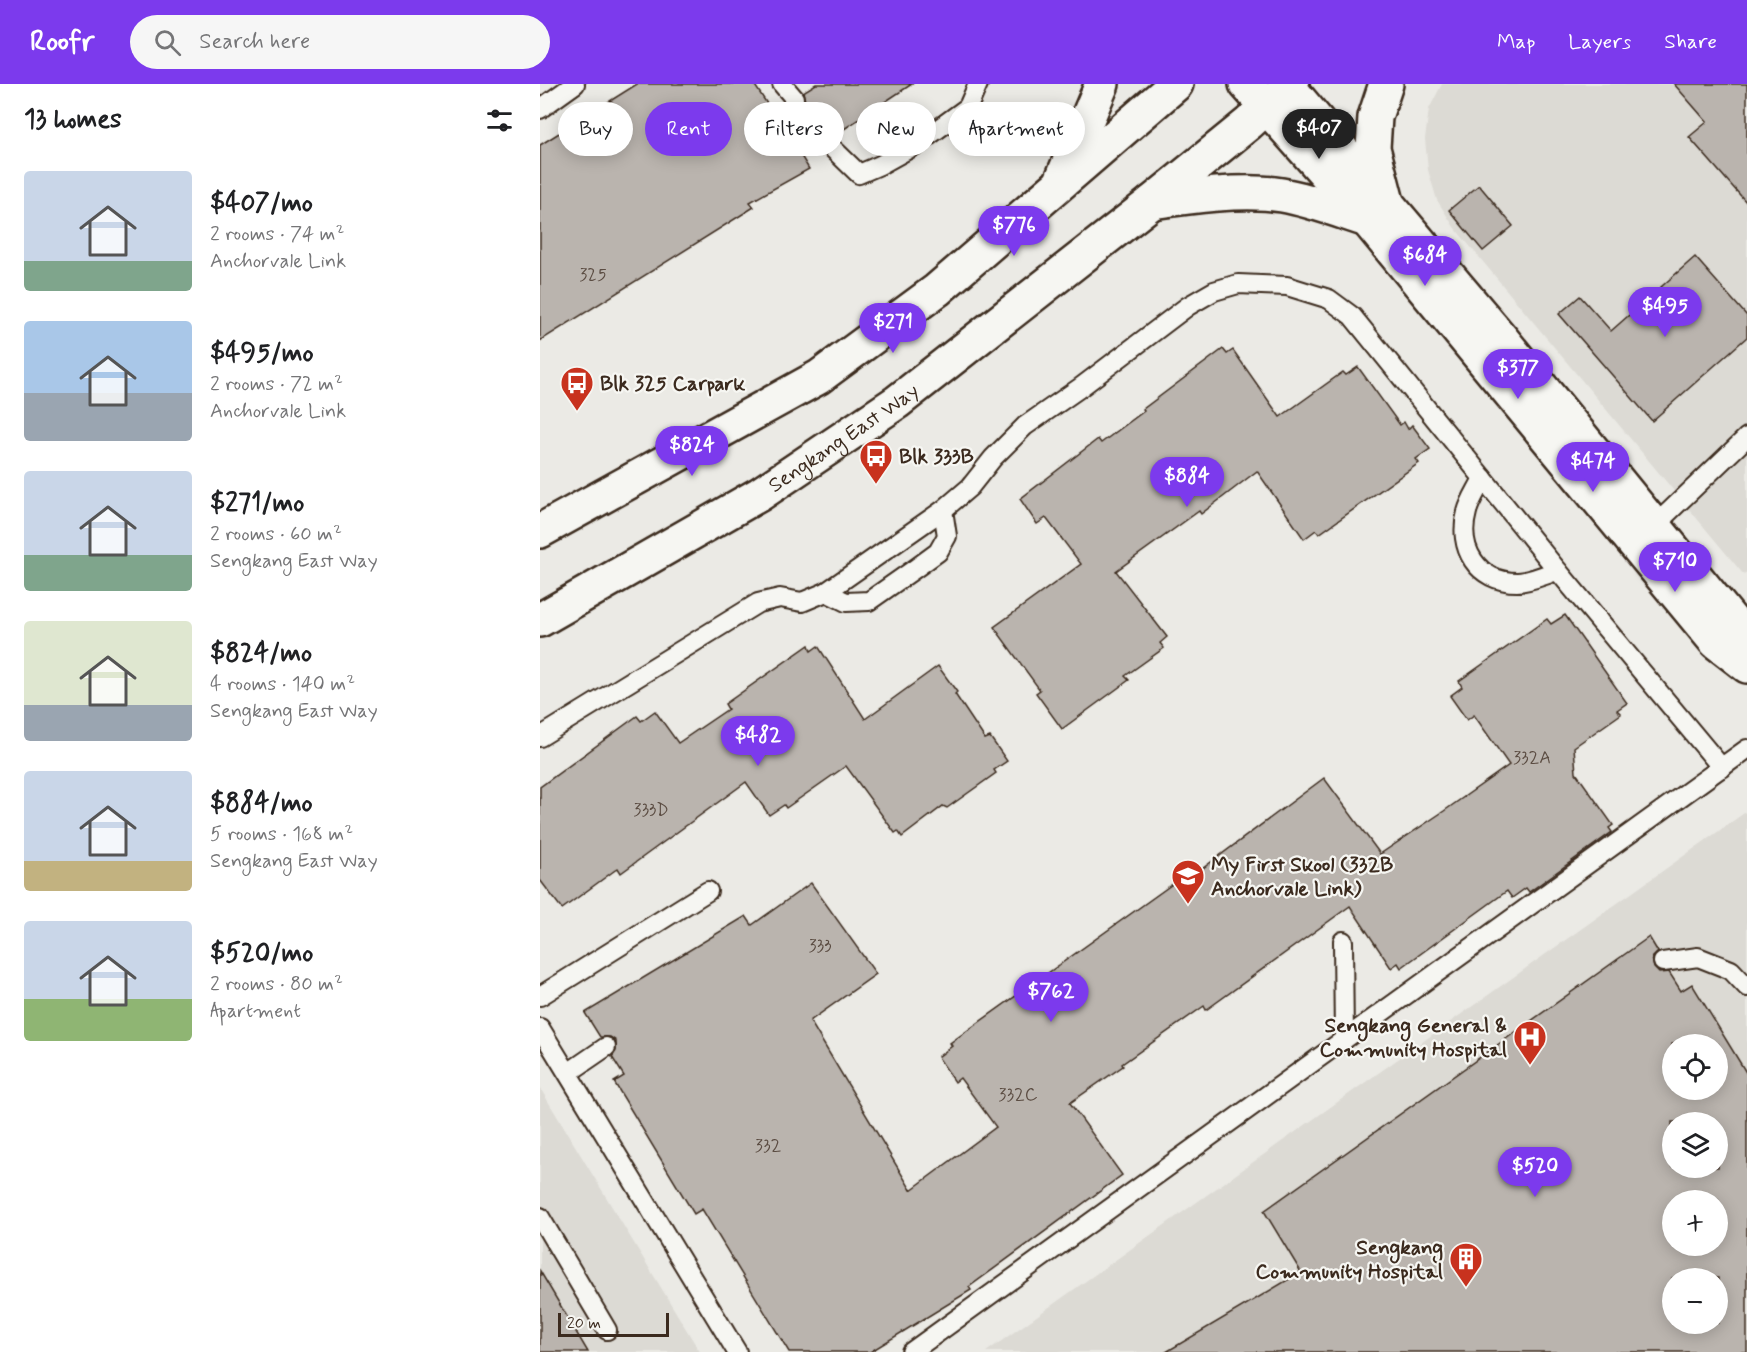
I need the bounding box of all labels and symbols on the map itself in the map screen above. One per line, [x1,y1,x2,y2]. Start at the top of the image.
pin: $407 [1283,109,1355,160]
pin: $776 [978,206,1050,257]
pin: $684 [1389,236,1461,287]
house number: 325 [579,263,607,287]
pin: $495 [1629,287,1701,338]
pin: $271 [857,303,929,354]
pin: $377 [1482,349,1554,400]
bus stop icon: Blk 325 Carpark [559,365,595,412]
place label: Blk 325 Carpark [600,370,745,398]
street label: Sengkang East Way [763,377,925,500]
pin: $824 [656,426,728,477]
bus stop icon: Blk 333B [858,438,894,485]
pin: $474 [1557,442,1629,493]
place label: Blk 333B [899,443,974,471]
pin: $884 [1151,457,1223,508]
pin: $710 [1639,542,1711,593]
pin: $482 [722,716,794,767]
house number: 332A [1513,746,1551,770]
house number: 333D [633,798,669,822]
place label: My First Skool (332B Anchorvale Link) [1211,851,1393,903]
school or university icon: My First Skool (332B Anchorvale Link) [1170,858,1206,905]
house number: 333 [808,934,832,958]
pin: $762 [1015,972,1087,1023]
place label: Sengkang General & Community Hospital [1319,1012,1507,1064]
hospital icon: Sengkang General & Community Hospital [1512,1019,1548,1066]
house number: 332C [998,1083,1038,1107]
house number: 332 [755,1134,782,1158]
pin: $520 [1499,1147,1571,1198]
place label: Sengkang Community Hospital [1255,1234,1443,1286]
building icon: Sengkang Community Hospital [1448,1241,1484,1288]
scale bar [558,1310,669,1338]

